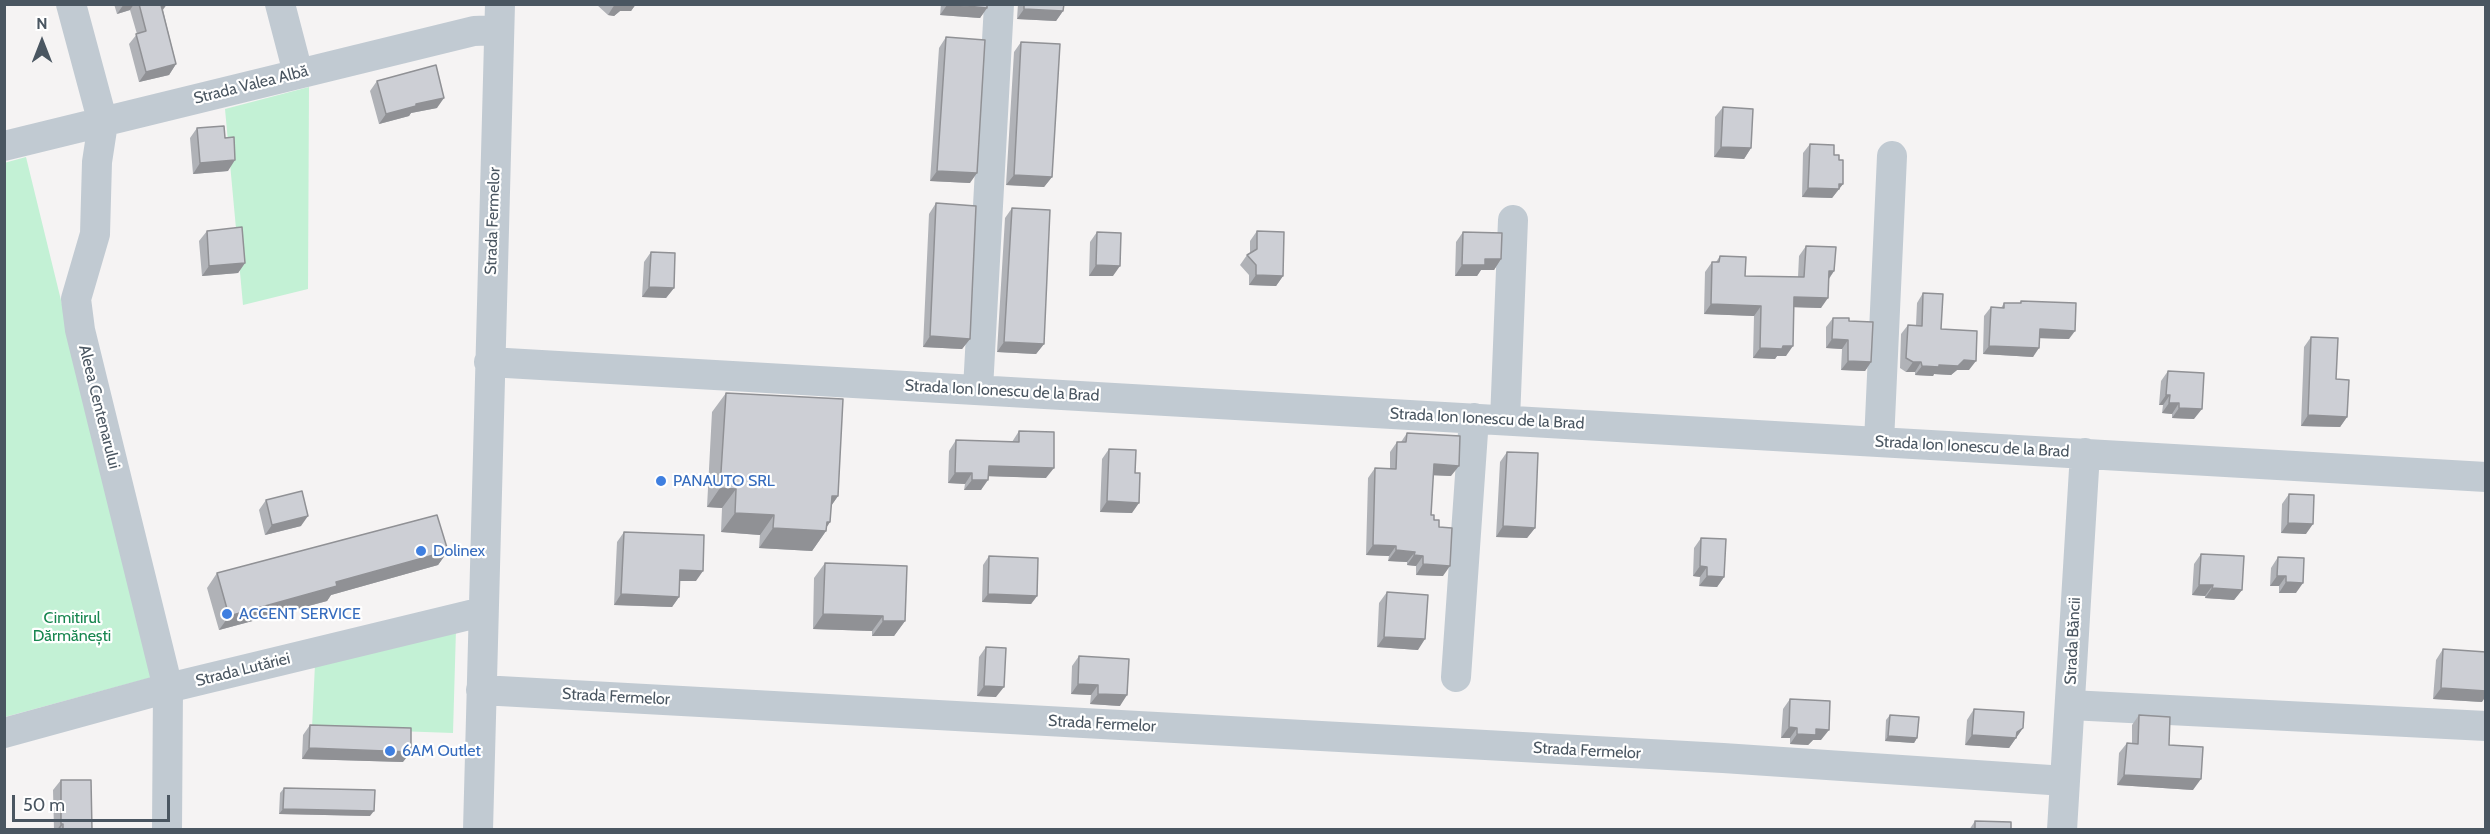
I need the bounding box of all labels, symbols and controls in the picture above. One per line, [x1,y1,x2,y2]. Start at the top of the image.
north arrow [12,12,72,72]
text: N [36,14,48,33]
street label: Strada Valea Albă [192,61,310,109]
street label: Strada Fermelor [482,167,504,275]
street label: Aleea Centenarului [74,343,124,471]
street label: Strada Ion Ionescu de la Brad [904,376,1100,406]
street label: Strada Ion Ionescu de la Brad [1389,404,1585,434]
street label: Strada Ion Ionescu de la Brad [1874,432,2070,462]
place label: PANAUTO SRL [673,471,775,491]
marker: PANAUTO SRL [654,474,668,488]
place label: Dolinex [433,541,485,561]
marker: Dolinex [414,544,428,558]
street label: Strada Băncii [2061,597,2085,685]
place label: ACCENT SERVICE [239,604,361,624]
marker: ACCENT SERVICE [220,607,234,621]
park label: Cimitirul Dărmănești [33,608,111,646]
street label: Strada Lutăriei [194,649,292,691]
street label: Strada Fermelor [562,685,670,709]
street label: Strada Fermelor [1048,712,1156,736]
street label: Strada Fermelor [1533,739,1641,763]
place label: 6AM Outlet [402,741,481,761]
marker: 6AM Outlet [383,744,397,758]
scale bar [15,783,172,821]
text: 50 m [23,794,65,816]

